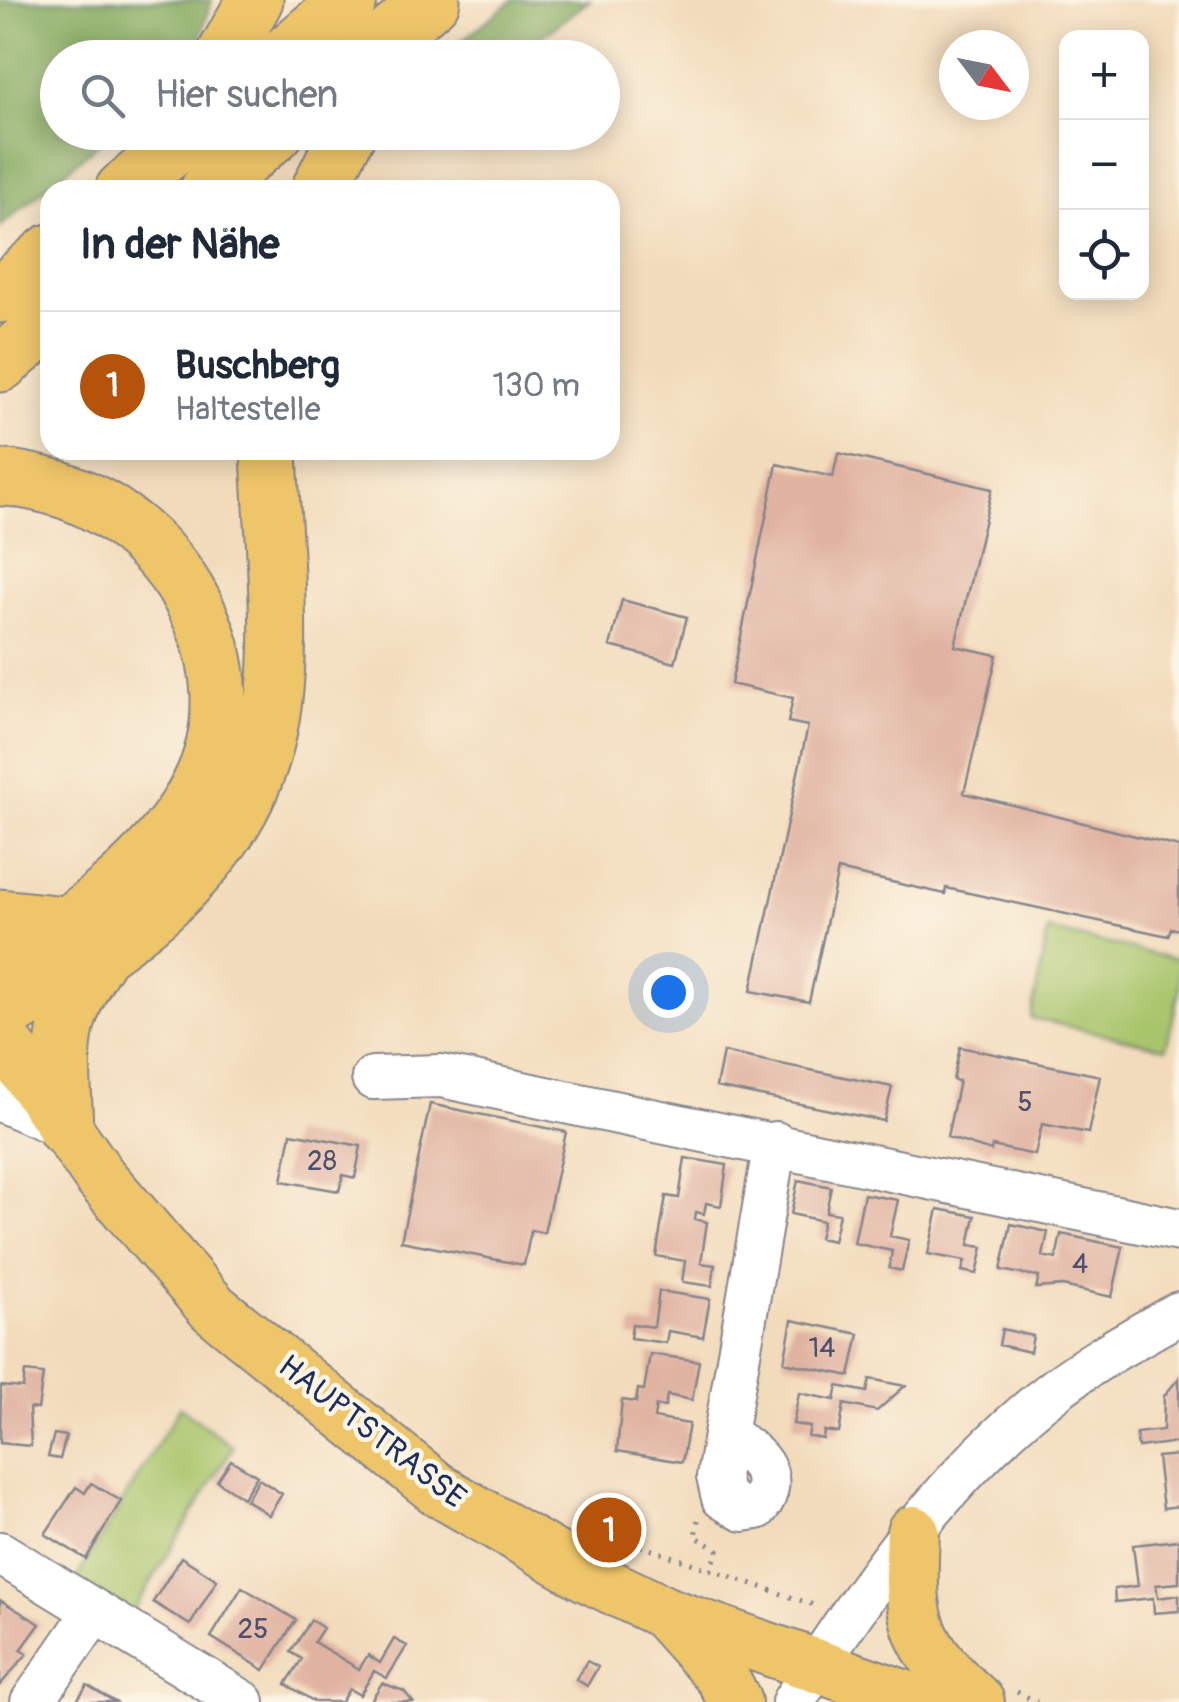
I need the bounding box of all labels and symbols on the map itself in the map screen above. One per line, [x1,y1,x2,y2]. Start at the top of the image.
north arrow [939,30,1029,120]
your location [643,967,694,1018]
house number: 5 [1017,1085,1033,1120]
house number: 28 [307,1144,337,1179]
house number: 4 [1072,1247,1088,1282]
house number: 14 [808,1331,836,1366]
street label: HAUPTSTRASSE [270,1346,474,1518]
pin: 1 [576,1492,642,1568]
house number: 25 [238,1612,268,1647]

